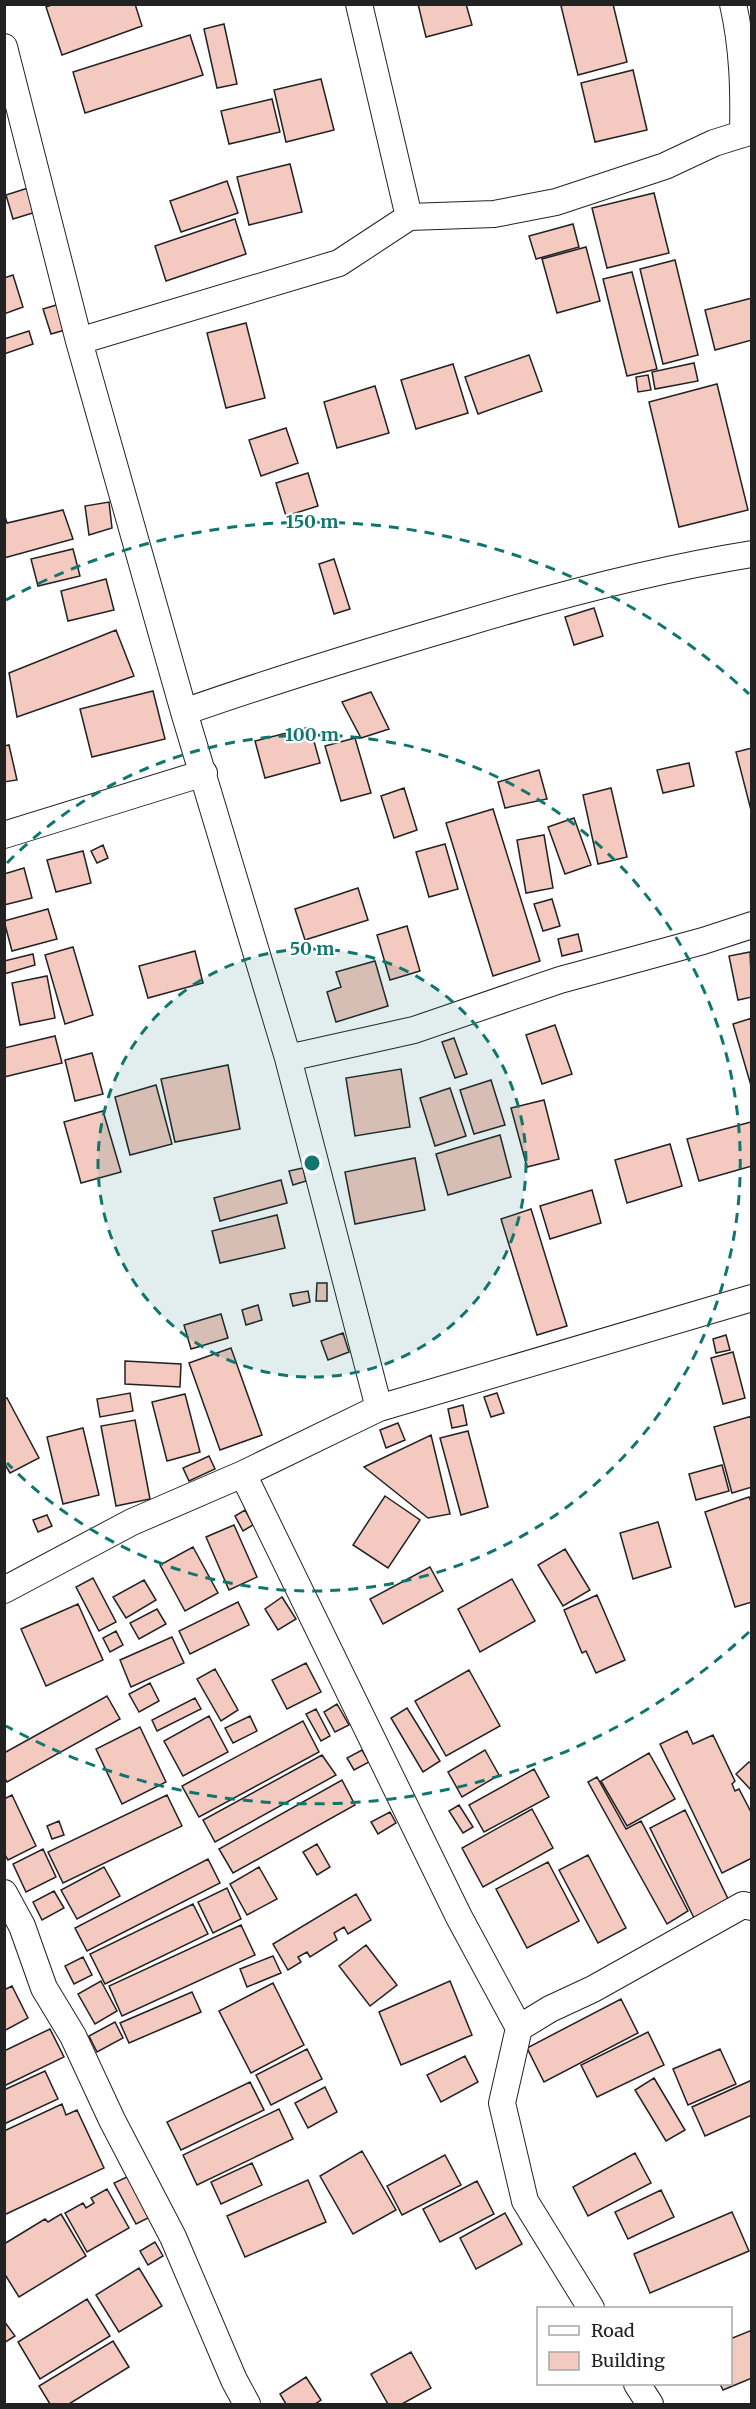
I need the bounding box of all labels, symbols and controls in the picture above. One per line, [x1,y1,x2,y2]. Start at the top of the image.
text: 150 m [286,510,338,533]
text: 100 m [285,723,339,746]
text: 50 m [290,937,334,960]
centre of rings [302,1153,322,1173]
legend [537,2307,732,2385]
text: Road [591,2319,635,2342]
text: Building [591,2349,665,2372]

